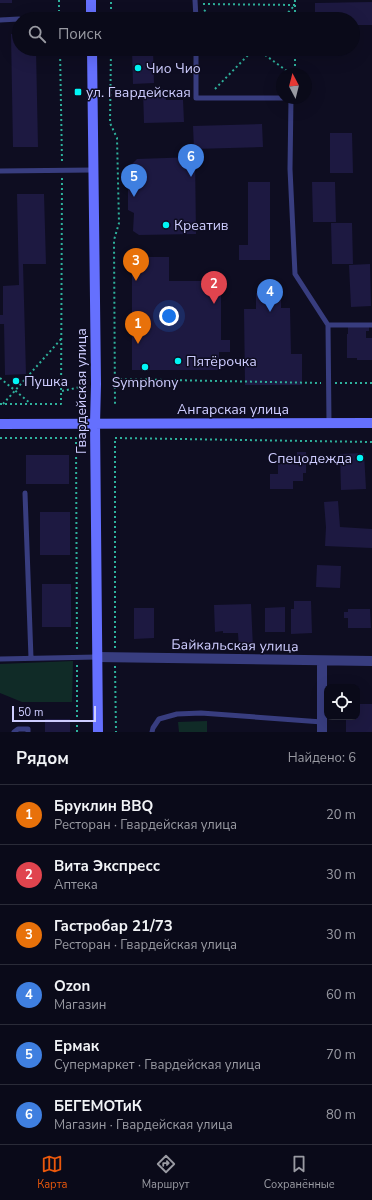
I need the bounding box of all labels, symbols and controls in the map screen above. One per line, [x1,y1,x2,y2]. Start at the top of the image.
search box [12,12,360,56]
icon: search [26,23,48,45]
text: Поиск [58,24,102,44]
place label: Чио Чио [146,59,201,78]
marker: Чио Чио [133,63,143,73]
north arrow [276,68,312,104]
place label: ул. Гвардейская [86,83,191,102]
marker: ул. Гвардейская [73,87,83,97]
pin: 6 [178,144,204,177]
pin: 5 [121,164,147,197]
place label: Креатив [174,216,229,235]
marker: Креатив [161,220,171,230]
pin: 3 [123,248,149,281]
pin: 2 [201,271,227,304]
pin: 4 [257,279,283,312]
your location [159,306,179,326]
pin: 1 [125,311,151,344]
street label: Гвардейская улица [72,328,91,454]
place label: Пятёрочка [186,352,257,371]
marker: Пятёрочка [173,356,183,366]
marker: Symphony [140,362,150,372]
place label: Пушка [24,372,68,391]
place label: Symphony [112,373,179,392]
marker: Пушка [11,376,21,386]
street label: Ангарская улица [177,400,289,419]
place label: Спецодежда [268,449,352,468]
marker: Спецодежда [355,453,365,463]
street label: Байкальская улица [171,635,299,656]
map controls [324,684,360,720]
button: locate [324,684,360,720]
scale bar [12,704,96,723]
text: 50 m [18,705,43,720]
text: Рядом [16,747,69,770]
text: Найдено: 6 [288,749,356,767]
text: Бруклин BBQ [54,796,153,816]
text: 1 [25,806,33,824]
text: 20 m [326,806,356,824]
text: Ресторан · Гвардейская улица [54,816,237,834]
text: Вита Экспресс [54,856,160,876]
text: 2 [25,866,33,884]
text: 30 m [326,866,356,884]
text: Аптека [54,876,98,894]
text: Гастробар 21/73 [54,916,173,936]
text: 3 [25,926,33,944]
text: 30 m [326,926,356,944]
text: Ресторан · Гвардейская улица [54,936,237,954]
text: Ozon [54,976,90,996]
text: 4 [25,986,33,1004]
text: 60 m [326,986,356,1004]
text: Магазин [54,996,106,1014]
text: Ермак [54,1036,99,1056]
text: 5 [25,1046,33,1064]
text: 70 m [326,1046,356,1064]
text: Супермаркет · Гвардейская улица [54,1056,261,1074]
text: БЕГЕМОТиК [54,1096,142,1116]
text: 6 [25,1106,33,1124]
text: 80 m [326,1106,356,1124]
text: Магазин · Гвардейская улица [54,1116,233,1134]
tab: Карта [37,1153,67,1192]
tab: Маршрут [142,1153,190,1192]
tab: Сохранённые [264,1153,335,1192]

